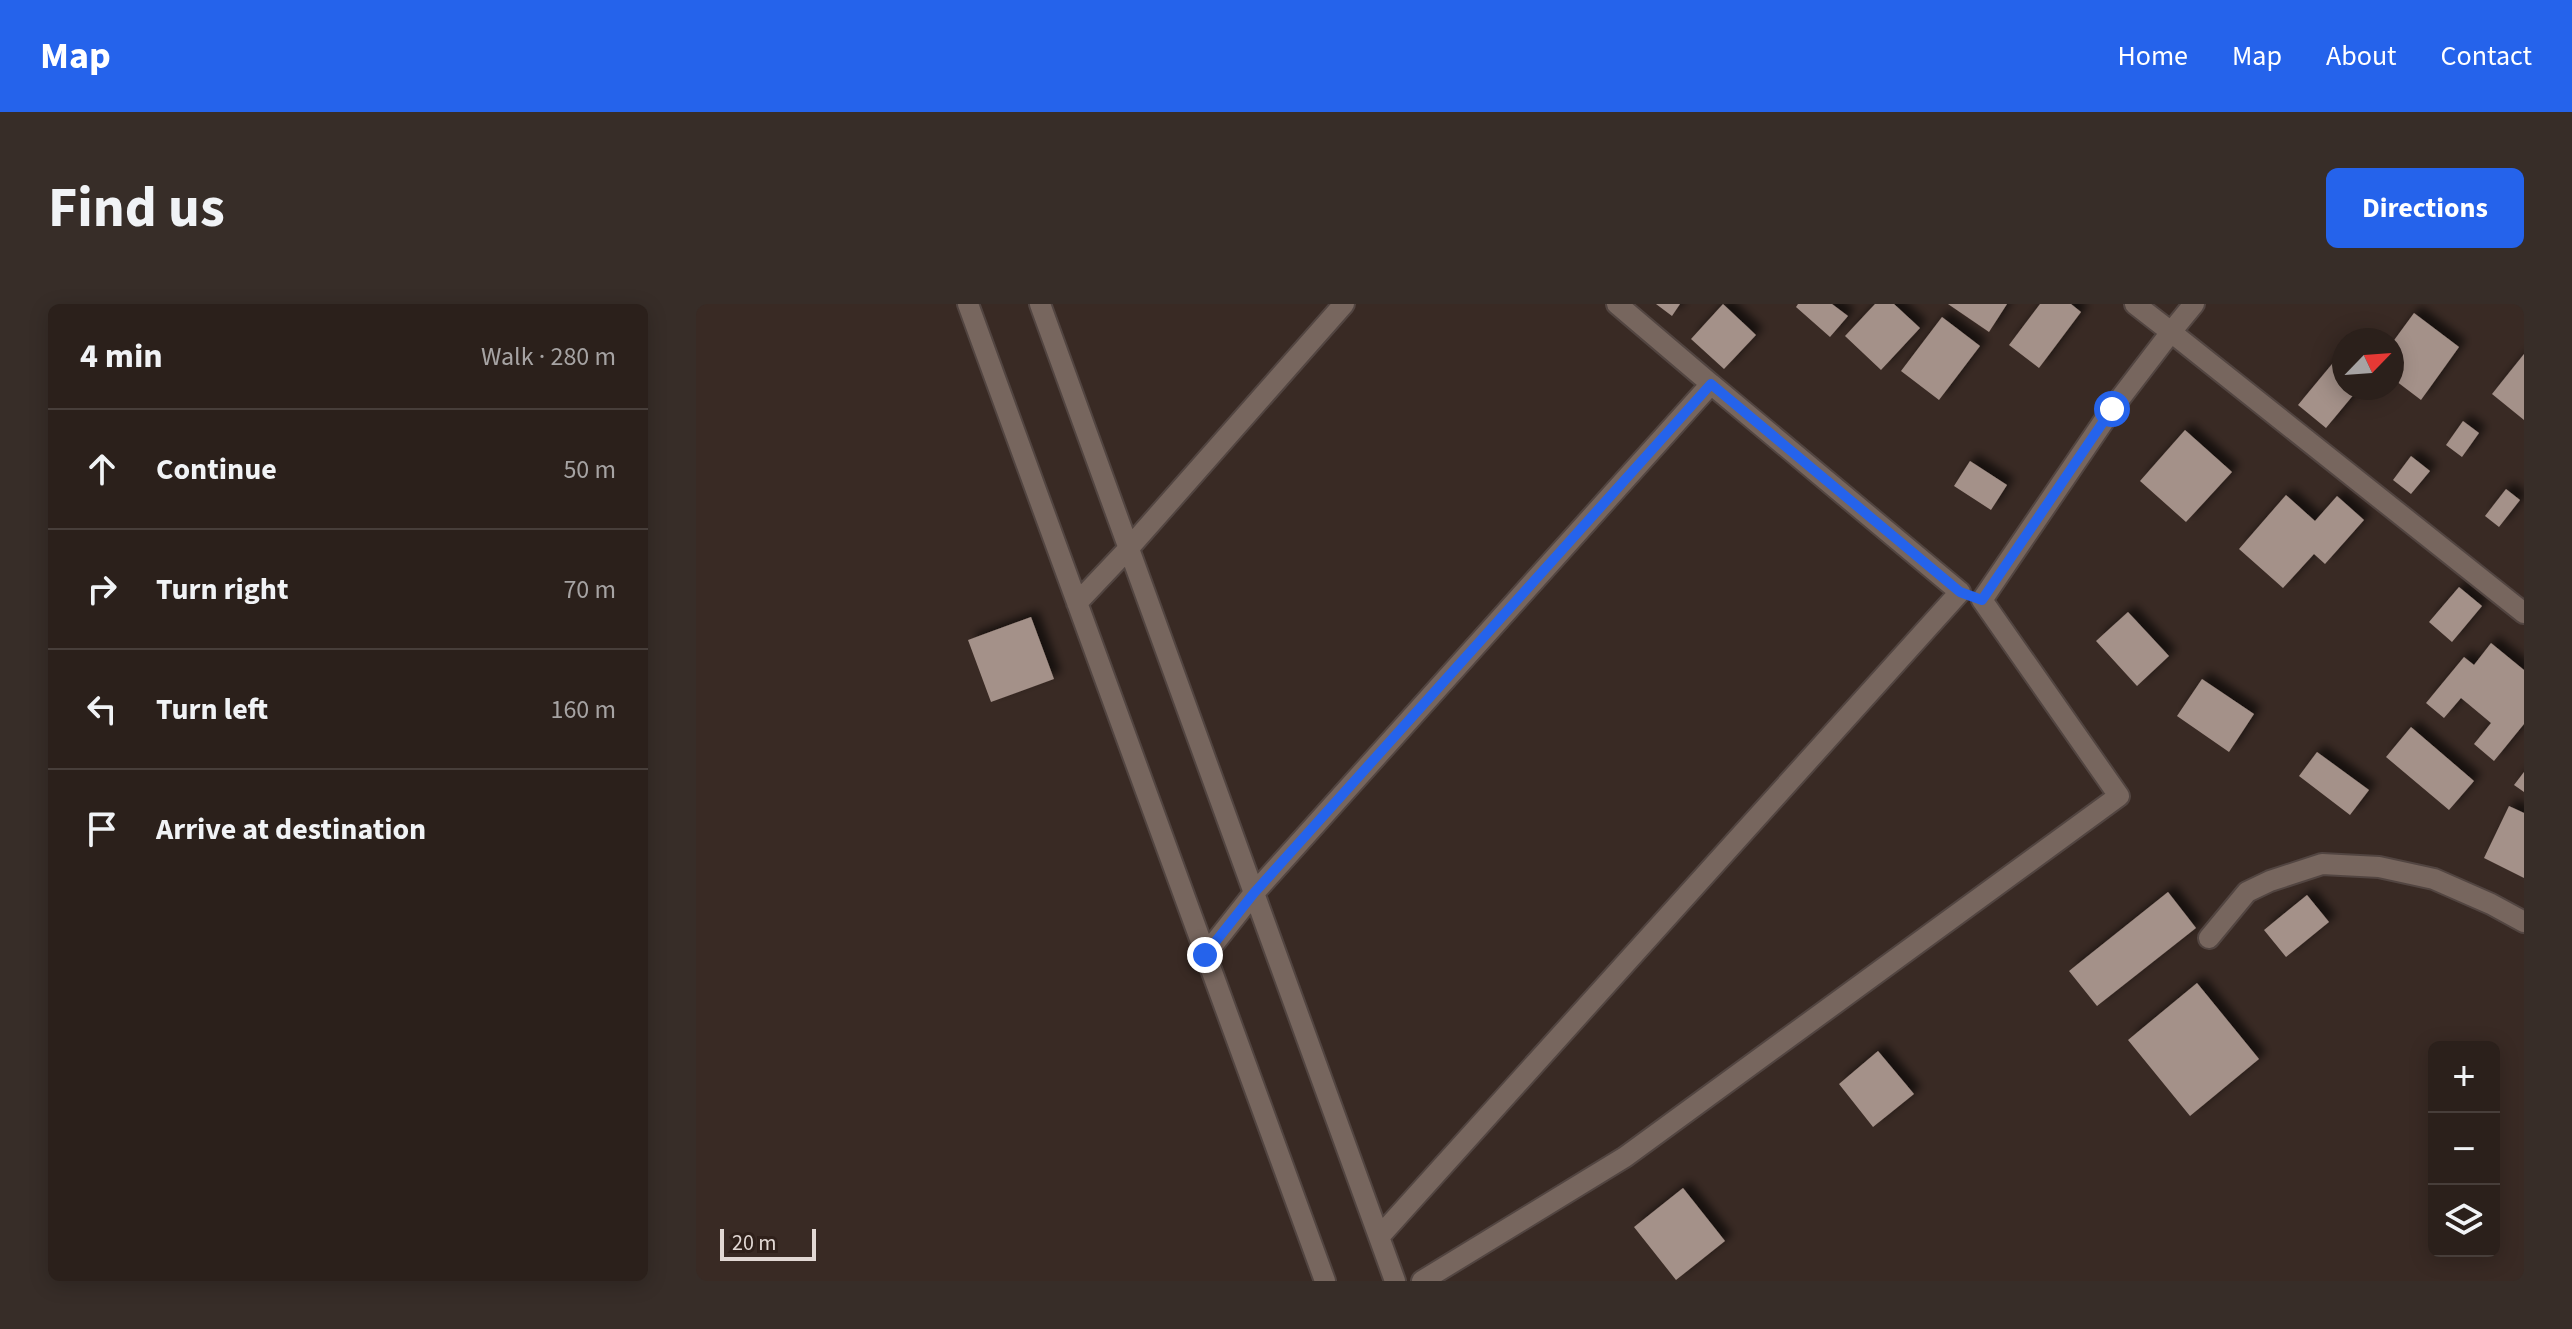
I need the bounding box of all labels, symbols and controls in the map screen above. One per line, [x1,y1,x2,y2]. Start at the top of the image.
text: Map [40,29,111,83]
text: Home [2117,36,2188,76]
text: Map [2232,36,2282,76]
text: About [2326,36,2397,76]
text: Contact [2441,36,2532,76]
button: Directions [2326,168,2524,248]
text: Find us [48,169,225,248]
north arrow [2332,328,2404,400]
text: 4 min [80,332,163,381]
text: Walk · 280 m [481,338,616,375]
route start [2094,391,2130,427]
icon: ahead [80,447,124,491]
text: Continue [156,448,277,491]
text: 50 m [563,451,616,488]
icon: right [80,567,124,611]
text: Turn right [156,568,288,611]
text: 70 m [563,571,616,608]
icon: left [80,687,124,731]
text: Turn left [156,688,268,731]
text: 160 m [550,691,616,728]
icon: arrive [80,807,124,851]
text: Arrive at destination [156,808,426,851]
route end [1187,937,1223,973]
map controls [2428,1041,2500,1257]
button: + [2428,1041,2500,1113]
button: − [2428,1113,2500,1185]
button: layers [2428,1185,2500,1257]
scale bar [720,1225,816,1261]
text: 20 m [732,1227,777,1259]

